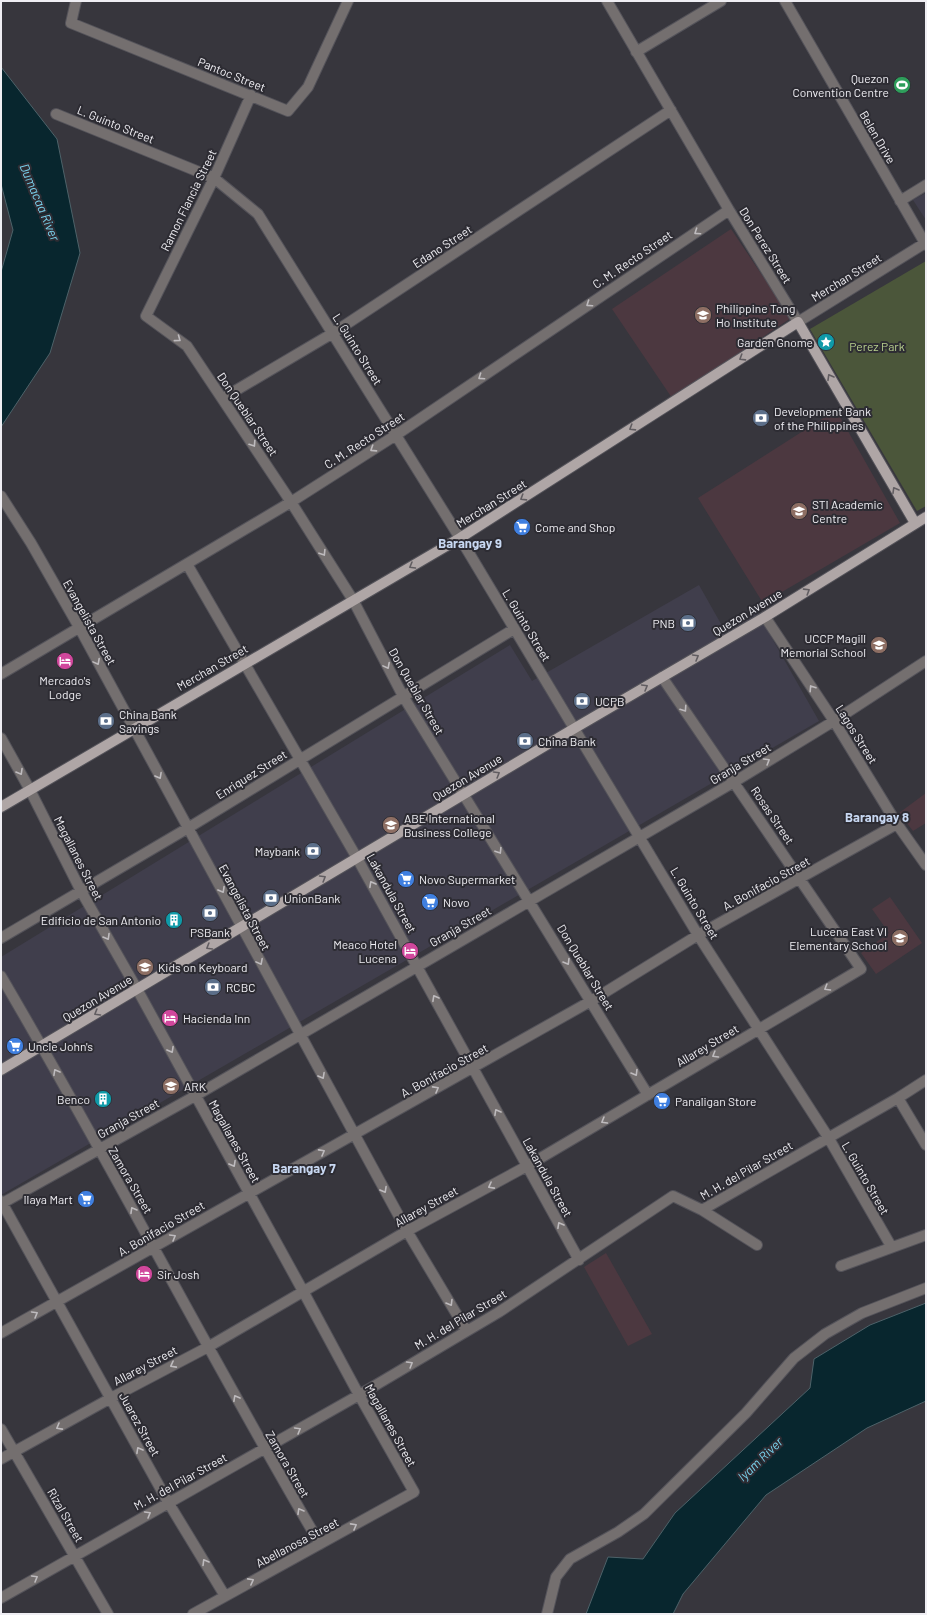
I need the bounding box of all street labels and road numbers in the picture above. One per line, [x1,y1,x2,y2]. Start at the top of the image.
street label: Pantoc Street [196,54,268,94]
street label: L. Guinto Street [75,102,157,146]
street label: Belen Drive [857,108,899,166]
street label: Ramon Flancia Street [157,147,219,253]
street label: Don Perez Street [737,204,795,286]
street label: Edano Street [410,222,474,270]
street label: C. M. Recto Street [589,227,675,291]
street label: Merchan Street [808,250,884,304]
street label: L. Guinto Street [330,311,386,387]
street label: Don Queblar Street [215,370,281,458]
street label: C. M. Recto Street [321,409,407,471]
street label: Merchan Street [453,476,529,530]
street label: Evangelista Street [61,577,119,667]
street label: L. Guinto Street [500,586,554,664]
street label: Quezon Avenue [710,586,784,638]
street label: Merchan Street [174,641,250,693]
street label: Don Queblar Street [387,645,447,737]
street label: Lagos Street [833,702,881,766]
street label: Granja Street [707,739,773,787]
street label: Enriquez Street [213,747,289,801]
street label: Quezon Avenue [430,751,504,803]
street label: Rosas Street [749,783,797,847]
street label: Magallanes Street [52,814,106,902]
street label: Lakandula Street [364,851,420,935]
street label: A. Bonifacio Street [720,853,812,913]
street label: Evangelista Street [216,862,274,952]
street label: L. Guinto Street [668,864,722,942]
street label: Granja Street [427,903,493,949]
street label: Don Queblar Street [555,922,617,1012]
street label: Quezon Avenue [60,972,134,1024]
street label: Allarey Street [673,1021,741,1069]
street label: A. Bonifacio Street [398,1040,490,1100]
street label: Granja Street [95,1095,161,1141]
street label: Magallanes Street [206,1097,264,1185]
street label: Lakandula Street [520,1135,576,1219]
street label: M. H. del Pilar Street [697,1138,795,1202]
street label: L. Guinto Street [839,1139,893,1217]
street label: Zamora Street [106,1144,156,1216]
street label: Allarey Street [392,1183,460,1229]
street label: A. Bonifacio Street [115,1197,207,1259]
street label: M. H. del Pilar Street [412,1286,508,1352]
street label: Allarey Street [111,1342,179,1388]
street label: Magallanes Street [362,1381,420,1469]
street label: Juarez Street [117,1390,163,1458]
street label: Zamora Street [263,1428,313,1500]
street label: M. H. del Pilar Street [131,1450,229,1512]
street label: Rizal Street [45,1486,87,1544]
street label: Abellanosa Street [253,1514,341,1570]

